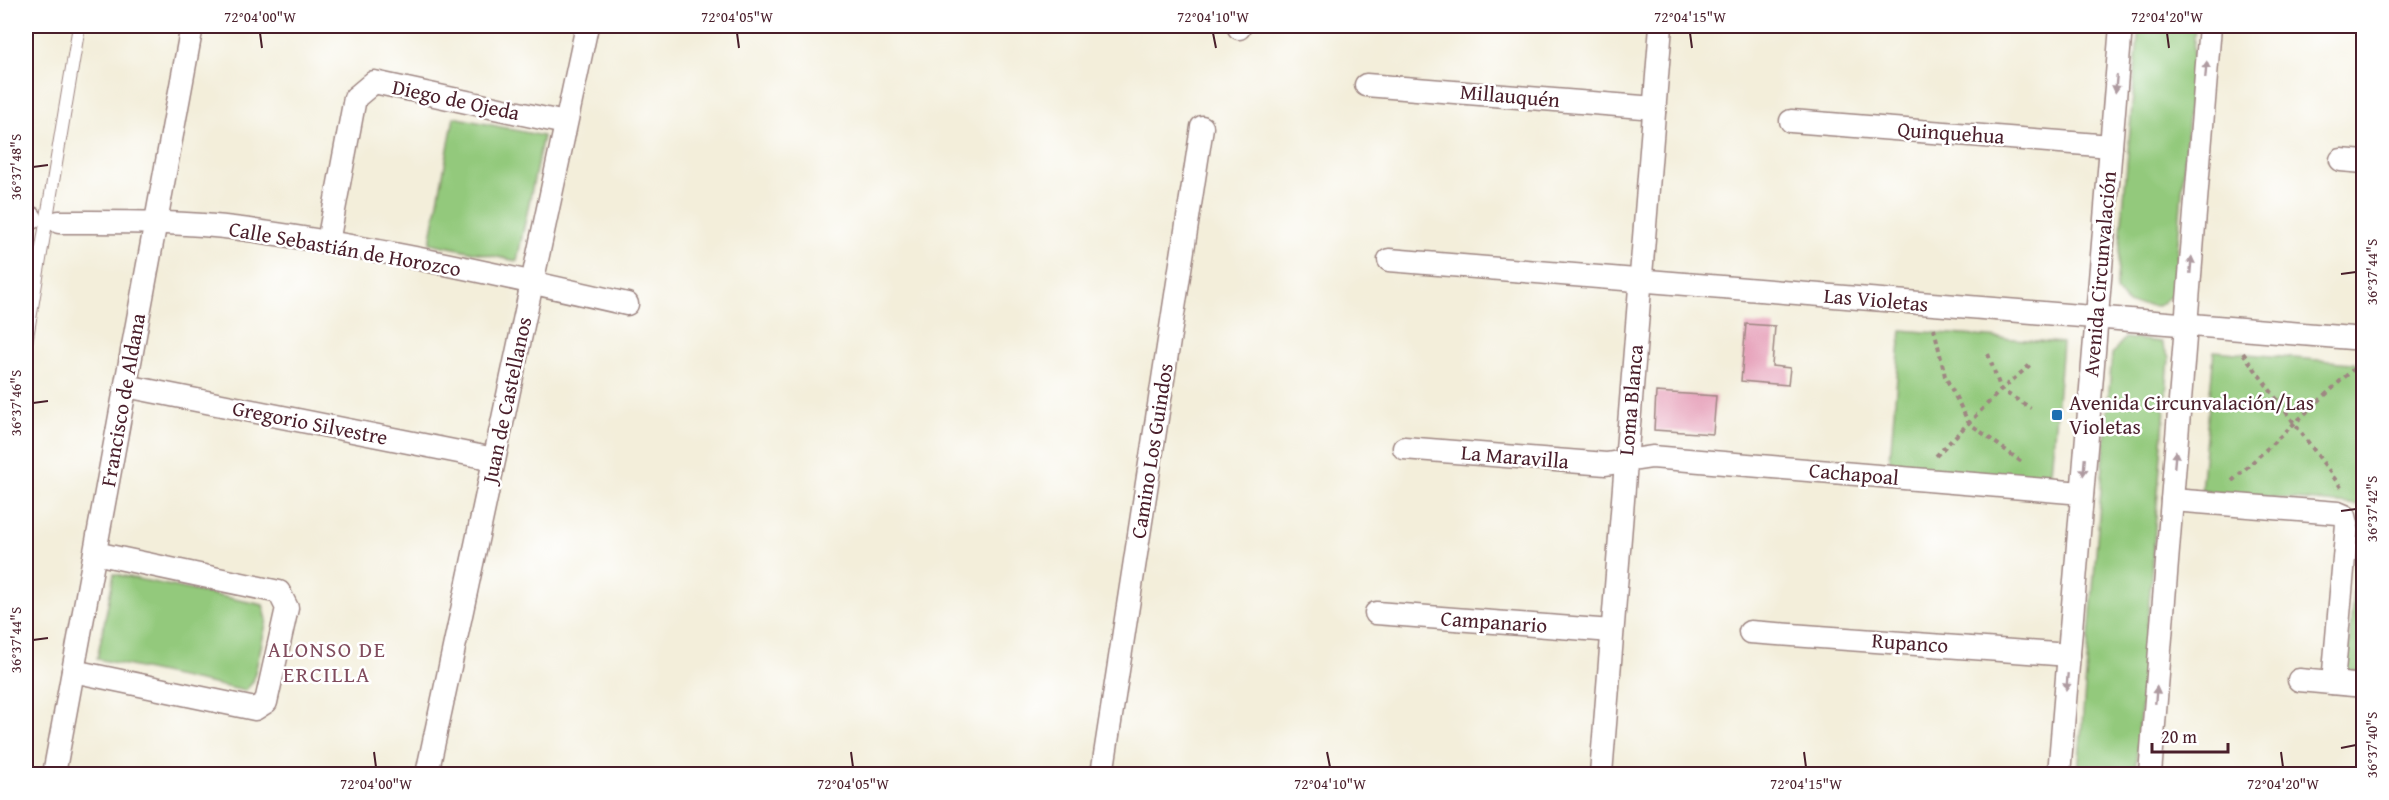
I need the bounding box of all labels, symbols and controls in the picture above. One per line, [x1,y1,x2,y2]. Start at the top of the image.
text: 72°04'00"W [224,6,296,27]
text: 72°04'05"W [701,6,773,27]
text: 72°04'10"W [1177,6,1249,27]
text: 72°04'15"W [1654,6,1726,27]
text: 72°04'20"W [2131,6,2203,27]
one-way arrow [2201,61,2211,80]
street label: Diego de Ojeda [390,71,523,128]
one-way arrow [2111,74,2121,93]
street label: Millauquén [1459,76,1562,115]
street label: Quinquehua [1897,113,2006,152]
text: 36°37'48"S [5,134,26,200]
street label: Avenida Circunvalación [2075,170,2124,378]
street label: Calle Sebastián de Horozco [227,213,464,284]
text: 36°37'44"S [2361,239,2382,305]
one-way arrow [2186,255,2196,274]
street label: Las Violetas [1822,279,1930,320]
street label: Francisco de Aldana [92,311,153,489]
street label: Juan de Castellanos [473,314,539,489]
street label: Loma Blanca [1610,343,1651,457]
street label: Camino Los Guindos [1122,361,1181,541]
text: 36°37'46"S [5,370,26,436]
place label: Avenida Circunvalación/Las Violetas [2069,387,2314,442]
street label: Gregorio Silvestre [230,392,390,453]
marker: Avenida Circunvalación/Las Violetas [2050,408,2064,422]
street label: La Maravilla [1460,436,1570,477]
one-way arrow [2170,449,2180,468]
street label: Cachapoal [1808,454,1900,493]
one-way arrow [2079,457,2089,476]
text: 36°37'42"S [2361,476,2382,542]
street label: Campanario [1440,602,1548,641]
text: 36°37'44"S [5,607,26,673]
street label: Rupanco [1871,624,1949,661]
district label: ALONSO DE ERCILLA [268,633,386,690]
one-way arrow [2062,672,2072,691]
one-way arrow [2151,686,2161,705]
text: 36°37'40"S [2361,712,2382,778]
scale bar [2152,716,2228,754]
text: 20 m [2161,723,2197,750]
text: 72°04'00"W [340,773,412,794]
text: 72°04'05"W [817,773,889,794]
text: 72°04'10"W [1294,773,1366,794]
text: 72°04'15"W [1770,773,1842,794]
text: 72°04'20"W [2247,773,2319,794]

